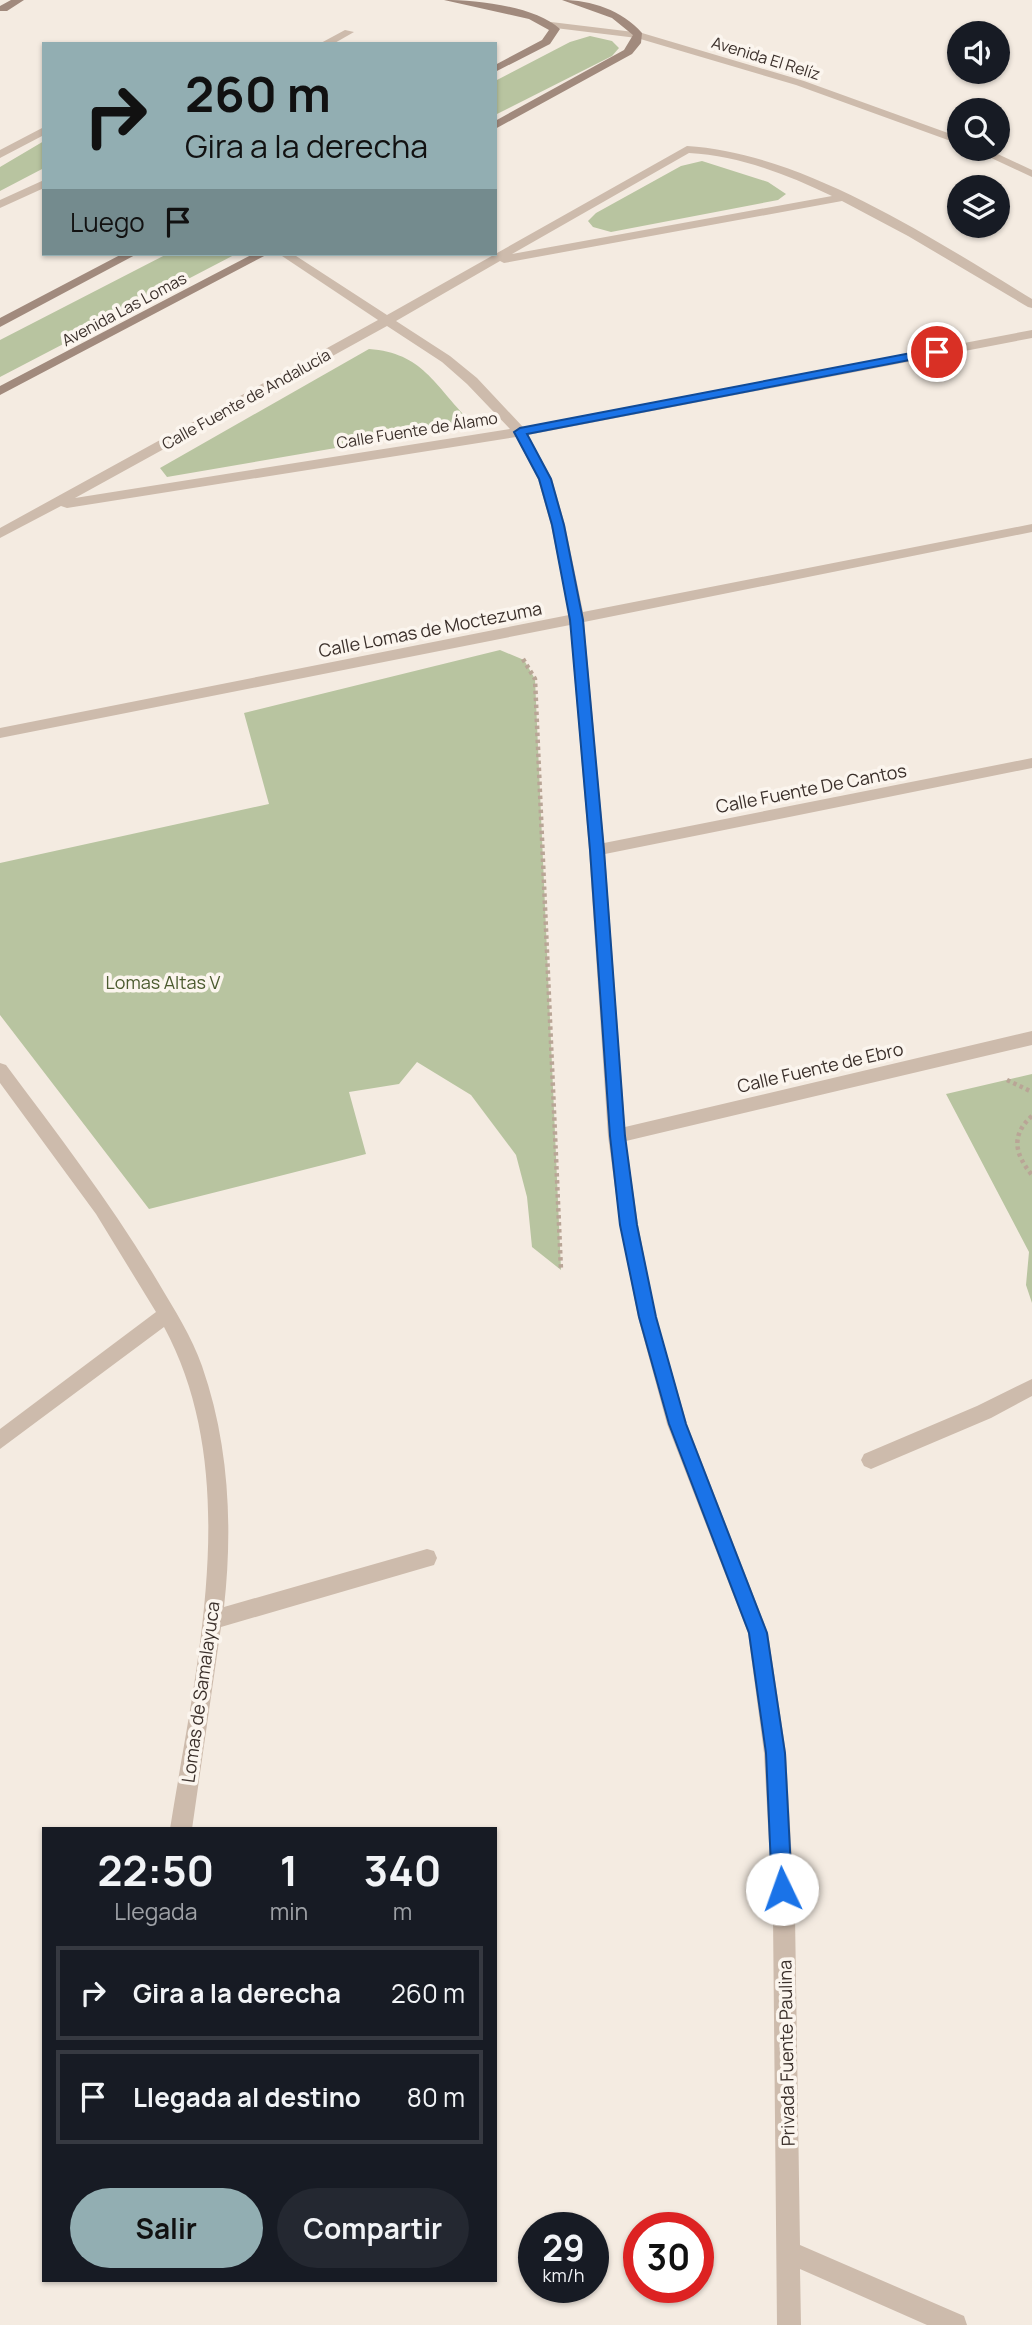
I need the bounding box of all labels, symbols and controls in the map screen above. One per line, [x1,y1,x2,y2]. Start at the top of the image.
map controls [947,21,1010,238]
button: sound [947,21,1010,84]
street label: Avenida El Relíz [709,31,823,85]
text: 260 m [185,60,331,127]
icon: right [70,70,161,161]
button: search [947,98,1010,161]
text: Gira a la derecha [185,124,428,168]
button: layers [947,175,1010,238]
icon: arrive [159,203,197,241]
text: Luego [70,204,145,240]
street label: Avenida Las Lomas [58,267,190,351]
pin [907,322,967,382]
icon: arrive [918,333,956,371]
street label: Calle Fuente de Andalucía [158,343,334,455]
street label: Calle Fuente de Álamo [335,406,499,454]
street label: Calle Lomas de Moctezuma [316,596,544,662]
street label: Calle Fuente De Cantos [714,758,908,818]
park label: Lomas Altas V [106,970,221,994]
street label: Calle Fuente de Ebro [735,1036,905,1098]
street label: Lomas de Samalayuca [175,1600,225,1784]
text: 22:50 [98,1841,214,1899]
text: 1 [280,1841,298,1899]
text: 340 [364,1841,441,1899]
position arrow [745,1852,819,1926]
text: Llegada [114,1895,198,1927]
text: min [270,1895,308,1927]
text: m [393,1895,412,1927]
street label: Privada Fuente Paulina [772,1960,800,2146]
icon: right [74,1974,112,2012]
text: Gira a la derecha [133,1975,341,2011]
text: 260 m [391,1975,465,2011]
icon: arrive [74,2078,112,2116]
text: Llegada al destino [133,2079,361,2115]
text: 80 m [407,2079,465,2115]
button: Salir [70,2188,263,2268]
button: Compartir [277,2188,469,2268]
speed limit sign: 30 [623,2212,714,2303]
text: 29 [542,2224,585,2272]
text: km/h [543,2263,584,2287]

